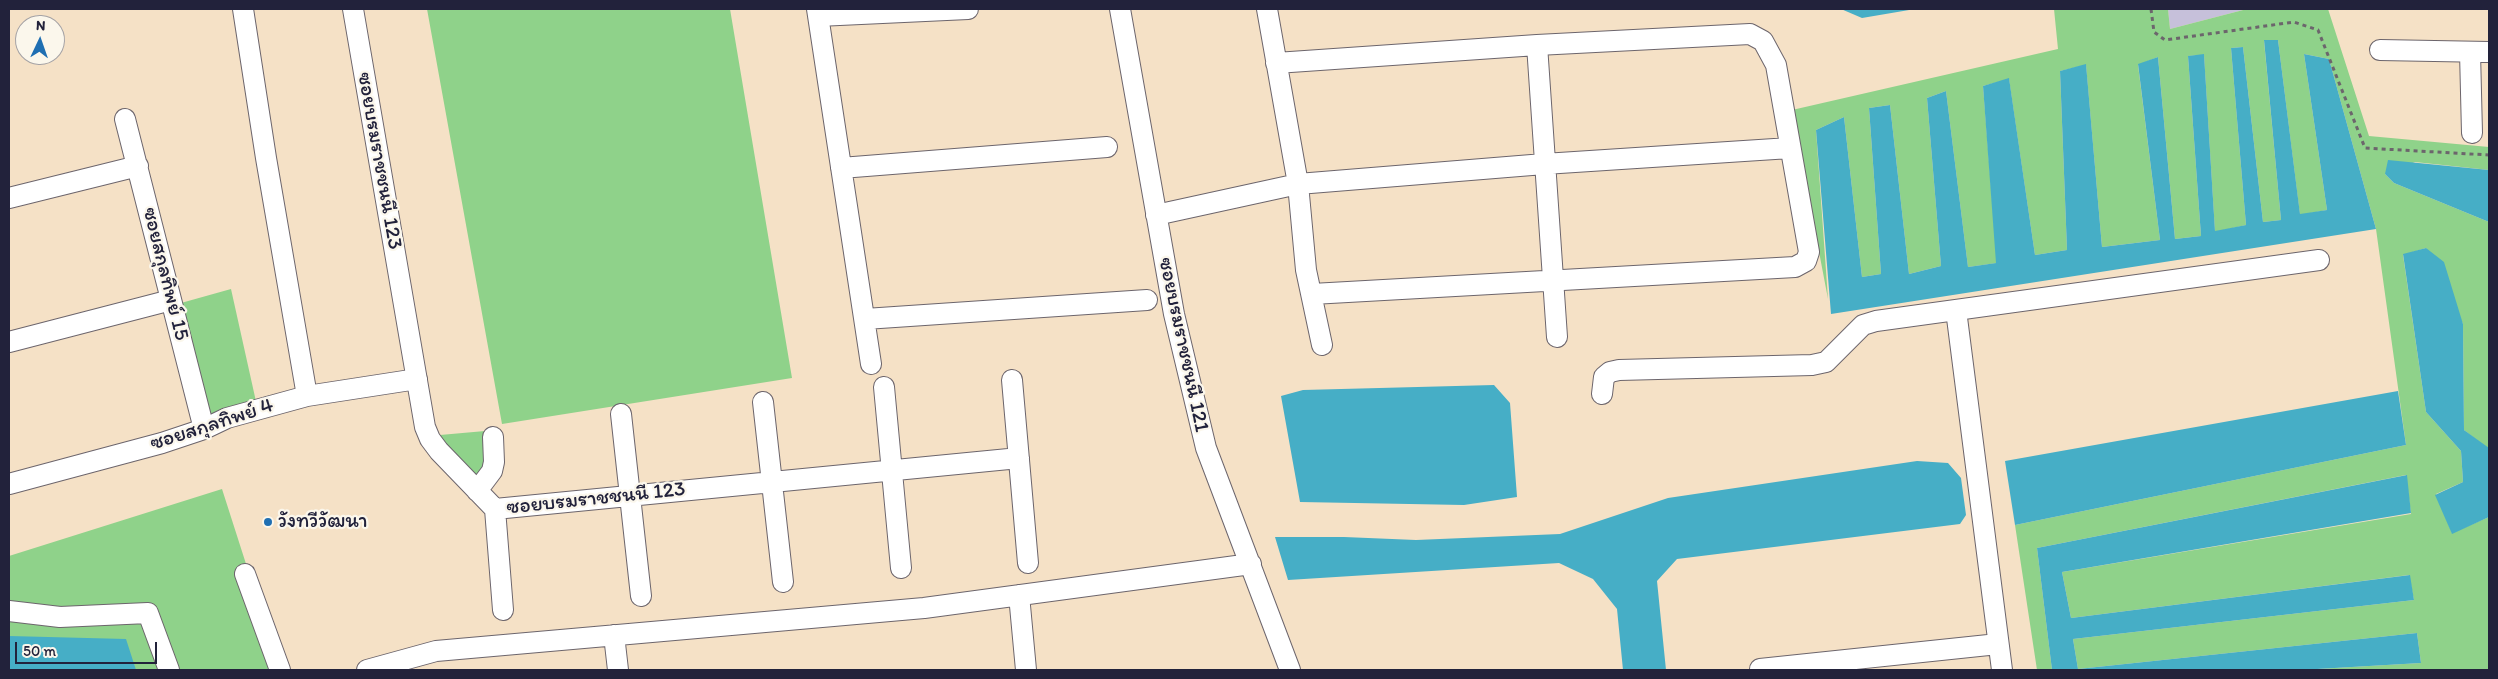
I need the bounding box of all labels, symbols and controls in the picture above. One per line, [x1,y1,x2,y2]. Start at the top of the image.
north arrow [15,15,65,65]
text: N [36,17,46,34]
street label: ซอยบรมราชชนนี 123 [351,70,407,252]
street label: ซอยสกุลทิพย์ 15 [136,205,194,343]
street label: ซอยบรมราชชนนี 121 [1152,255,1214,435]
street label: ซอยสกุลทิพย์ 4 [147,393,277,457]
street label: ซอยบรมราชชนนี 123 [505,477,687,521]
place label: วังทวีวัฒนา [278,509,368,535]
marker: วังทวีวัฒนา [262,516,274,528]
scale bar [18,632,160,664]
text: 50 m [23,642,56,660]

